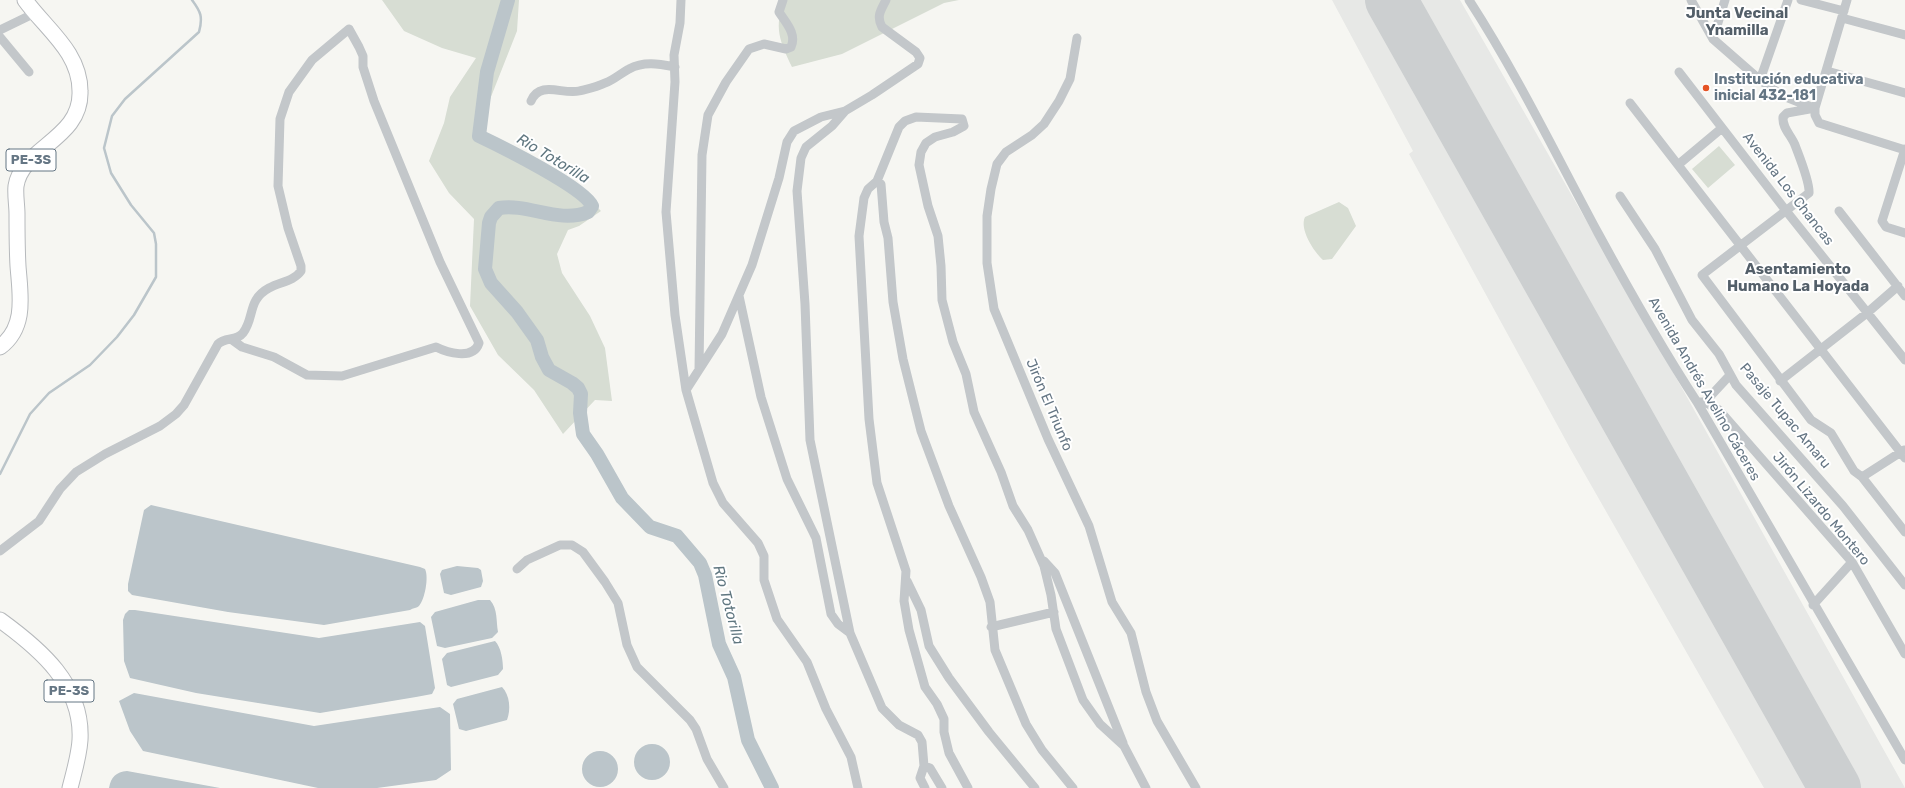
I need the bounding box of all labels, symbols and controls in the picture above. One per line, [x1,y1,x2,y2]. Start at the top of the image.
district label: Junta Vecinal Ynamilla [1686,5,1788,40]
place label: Institución educativa inicial 432-181 [1714,72,1863,104]
marker: Institución educativa inicial 432-181 [1701,83,1711,93]
street label: Avenida Los Chancas [1739,129,1837,249]
water label: Rio Totorilla [513,130,593,188]
road number: PE-3S [6,149,56,171]
district label: Asentamiento Humano La Hoyada [1727,261,1869,296]
street label: Avenida Andrés Avelino Cáceres [1644,294,1764,484]
street label: Jirón El Triunfo [1022,356,1076,454]
street label: Pasaje Tupac Amaru [1736,360,1834,472]
street label: Jirón Lizardo Montero [1769,449,1873,569]
water label: Rio Totorilla [709,563,747,647]
road number: PE-3S [44,680,94,702]

